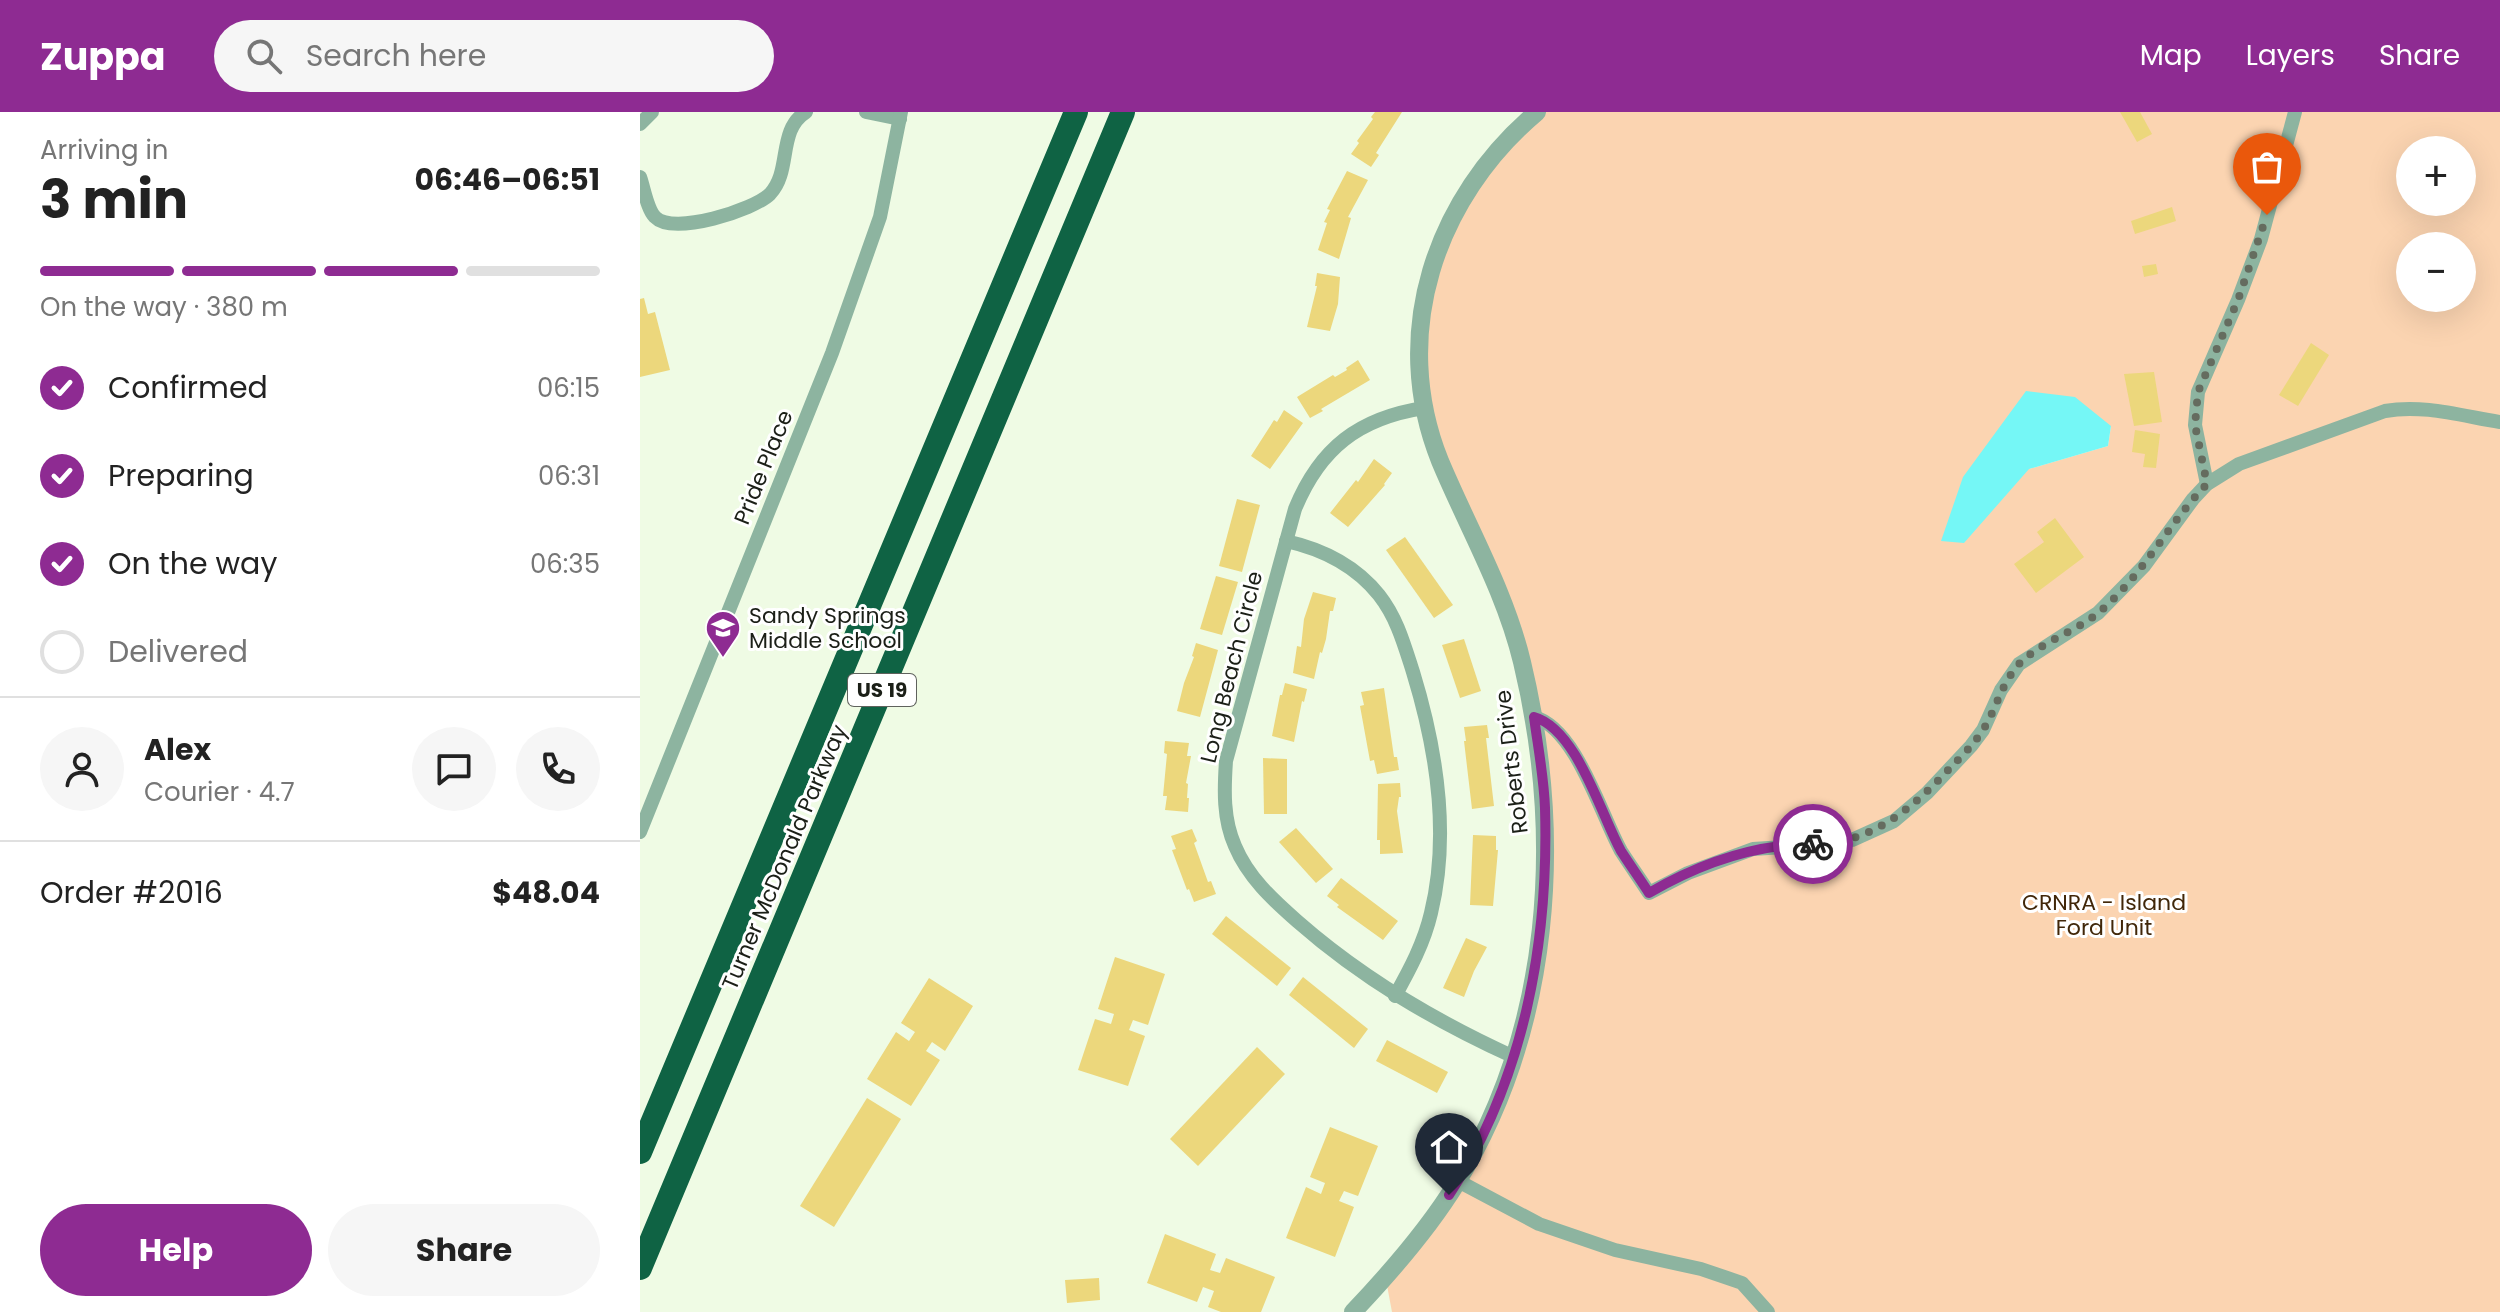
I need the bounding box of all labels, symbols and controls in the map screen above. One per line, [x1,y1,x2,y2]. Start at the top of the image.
search box [214,20,774,92]
text: Zuppa [40,30,166,83]
icon: search [242,34,286,78]
text: Search here [306,34,486,77]
text: Map [2140,36,2202,75]
text: Layers [2246,36,2335,75]
text: Share [2379,36,2460,75]
text: Arriving in [40,132,169,168]
pin [2233,133,2301,215]
map controls [2396,136,2476,312]
button: + [2396,136,2476,216]
icon: bag [2245,145,2289,189]
text: 06:46–06:51 [415,158,600,201]
text: 3 min [40,163,188,236]
button: − [2396,232,2476,312]
text: On the way · 380 m [40,289,288,325]
icon: check [40,366,84,410]
text: Confirmed [108,366,268,409]
text: 06:15 [537,370,600,406]
street label: Pride Place [726,405,800,529]
icon: check [40,454,84,498]
text: Preparing [108,454,254,497]
text: 06:31 [538,458,600,494]
icon: check [40,542,84,586]
text: On the way [108,542,277,585]
text: 06:35 [530,546,600,582]
street label: Long Beach Circle [1193,568,1270,766]
place label: Sandy Springs Middle School [749,600,906,656]
school or university icon: Sandy Springs Middle School [704,609,742,659]
text: Delivered [108,630,248,673]
road number: US 19 [848,674,916,706]
street label: Roberts Drive [1487,688,1536,836]
street label: Turner McDonald Parkway [714,719,855,995]
button: person [40,727,124,811]
button: chat [412,727,496,811]
button: phone [516,727,600,811]
text: Alex [144,728,211,771]
text: Courier · 4.7 [144,774,295,810]
courier [1773,804,1853,884]
icon: bike [1791,822,1835,866]
text: Order #2016 [40,871,223,914]
text: $48.04 [492,871,600,914]
park label: CRNRA - Island Ford Unit [2022,887,2186,943]
pin [1415,1113,1483,1195]
icon: home [1427,1125,1471,1169]
button: Help [40,1204,312,1296]
button: Share [328,1204,600,1296]

